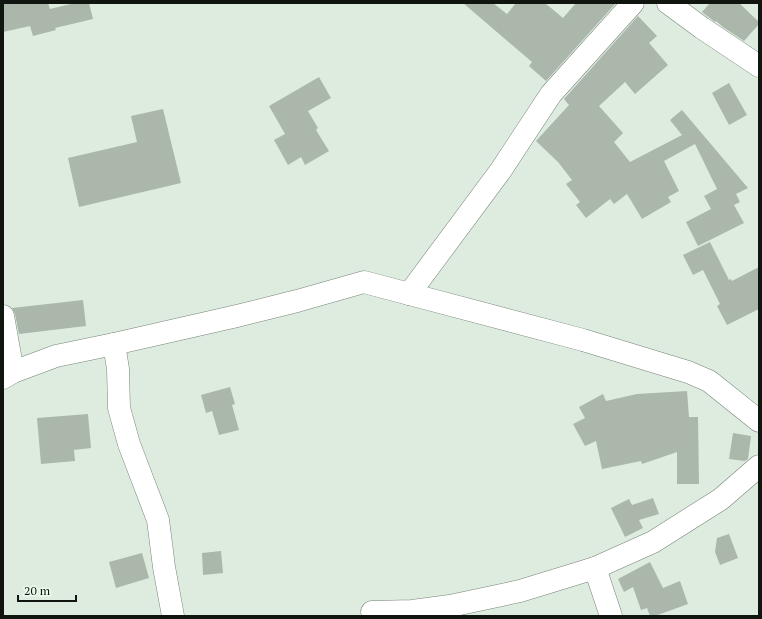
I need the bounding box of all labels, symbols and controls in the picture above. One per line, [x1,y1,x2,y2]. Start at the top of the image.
scale bar [18,577,76,603]
text: 20 m [24,583,51,598]

